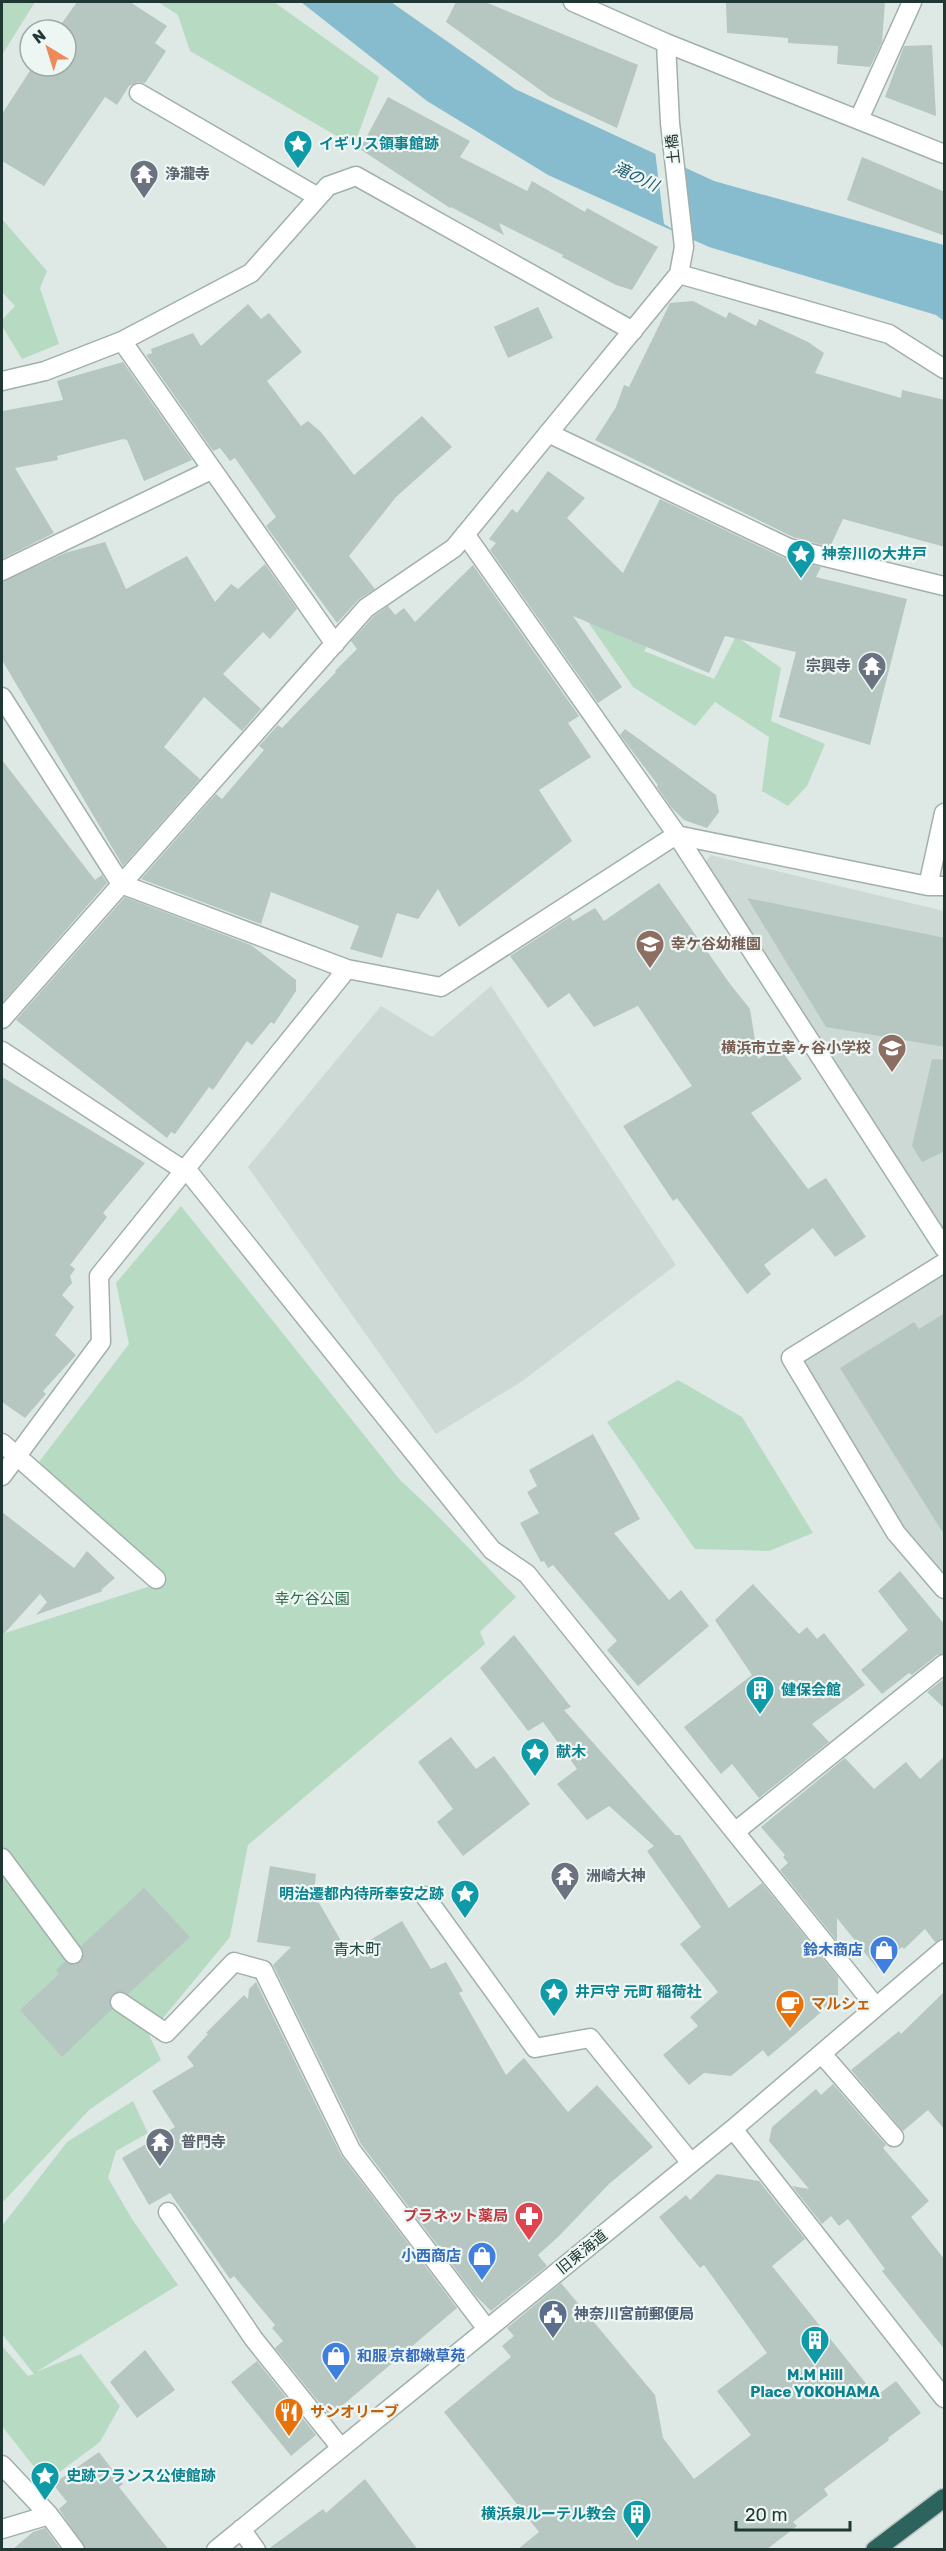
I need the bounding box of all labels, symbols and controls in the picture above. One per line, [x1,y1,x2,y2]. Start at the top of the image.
north arrow [18,18,78,78]
text: N [29,26,49,48]
place icon: イギリス領事館跡 [282,128,314,170]
street label: 土橋 [662,133,684,165]
place label: イギリス領事館跡 [319,135,439,153]
temple icon: 浄瀧寺 [128,158,160,200]
water label: 滝の川 [610,158,663,196]
place label: 浄瀧寺 [165,165,210,183]
place icon: 神奈川の大井戸 [785,538,817,580]
place label: 神奈川の大井戸 [821,545,927,563]
temple icon: 宗興寺 [856,650,888,692]
place label: 宗興寺 [806,657,851,675]
school or university icon: 幸ケ谷幼稚園 [634,928,666,970]
place label: 幸ケ谷幼稚園 [671,935,761,953]
school or university icon: 横浜市立幸ヶ谷小学校 [876,1032,908,1074]
place label: 横浜市立幸ヶ谷小学校 [721,1039,871,1057]
park label: 幸ケ谷公園 [274,1590,350,1608]
building icon: 健保会館 [744,1674,776,1716]
place label: 健保会館 [781,1681,841,1699]
place icon: 献木 [519,1736,551,1778]
place label: 献木 [556,1743,586,1761]
temple icon: 洲崎大神 [549,1860,581,1902]
place label: 洲崎大神 [586,1867,646,1885]
place icon: 明治遷都内待所奉安之跡 [449,1878,481,1920]
place label: 明治遷都内待所奉安之跡 [279,1885,444,1903]
shop icon: 鈴木商店 [868,1934,900,1976]
district label: 青木町 [333,1940,381,1959]
place label: 鈴木商店 [803,1941,863,1959]
place icon: 井戸守 元町 稲荷社 [538,1976,570,2018]
place label: 井戸守 元町 稲荷社 [575,1983,701,2001]
cafe icon: マルシェ [774,1988,806,2030]
place label: マルシェ [811,1995,871,2013]
temple icon: 普門寺 [144,2126,176,2168]
place label: 普門寺 [181,2133,226,2151]
pharmacy icon: プラネット薬局 [513,2200,545,2242]
place label: プラネット薬局 [403,2207,508,2225]
street label: 旧東海道 [553,2226,611,2278]
shop icon: 小西商店 [466,2240,498,2282]
place label: 小西商店 [401,2247,461,2265]
public building icon: 神奈川宮前郵便局 [537,2298,569,2340]
place label: 神奈川宮前郵便局 [573,2305,694,2323]
building icon: M.M Hill Place YOKOHAMA [799,2324,831,2366]
shop icon: 和服 京都嫩草苑 [320,2340,352,2382]
place label: 和服 京都嫩草苑 [357,2347,465,2365]
place label: M.M Hill Place YOKOHAMA [750,2366,880,2401]
restaurant icon: サンオリーブ [273,2396,305,2438]
place label: サンオリーブ [310,2403,399,2421]
place icon: 史跡フランス公使館跡 [29,2460,61,2502]
place label: 史跡フランス公使館跡 [66,2467,216,2485]
scale bar [736,2494,850,2532]
building icon: 横浜泉ルーテル教会 [621,2498,653,2540]
text: 20 m [745,2504,787,2526]
place label: 横浜泉ルーテル教会 [481,2505,616,2523]

